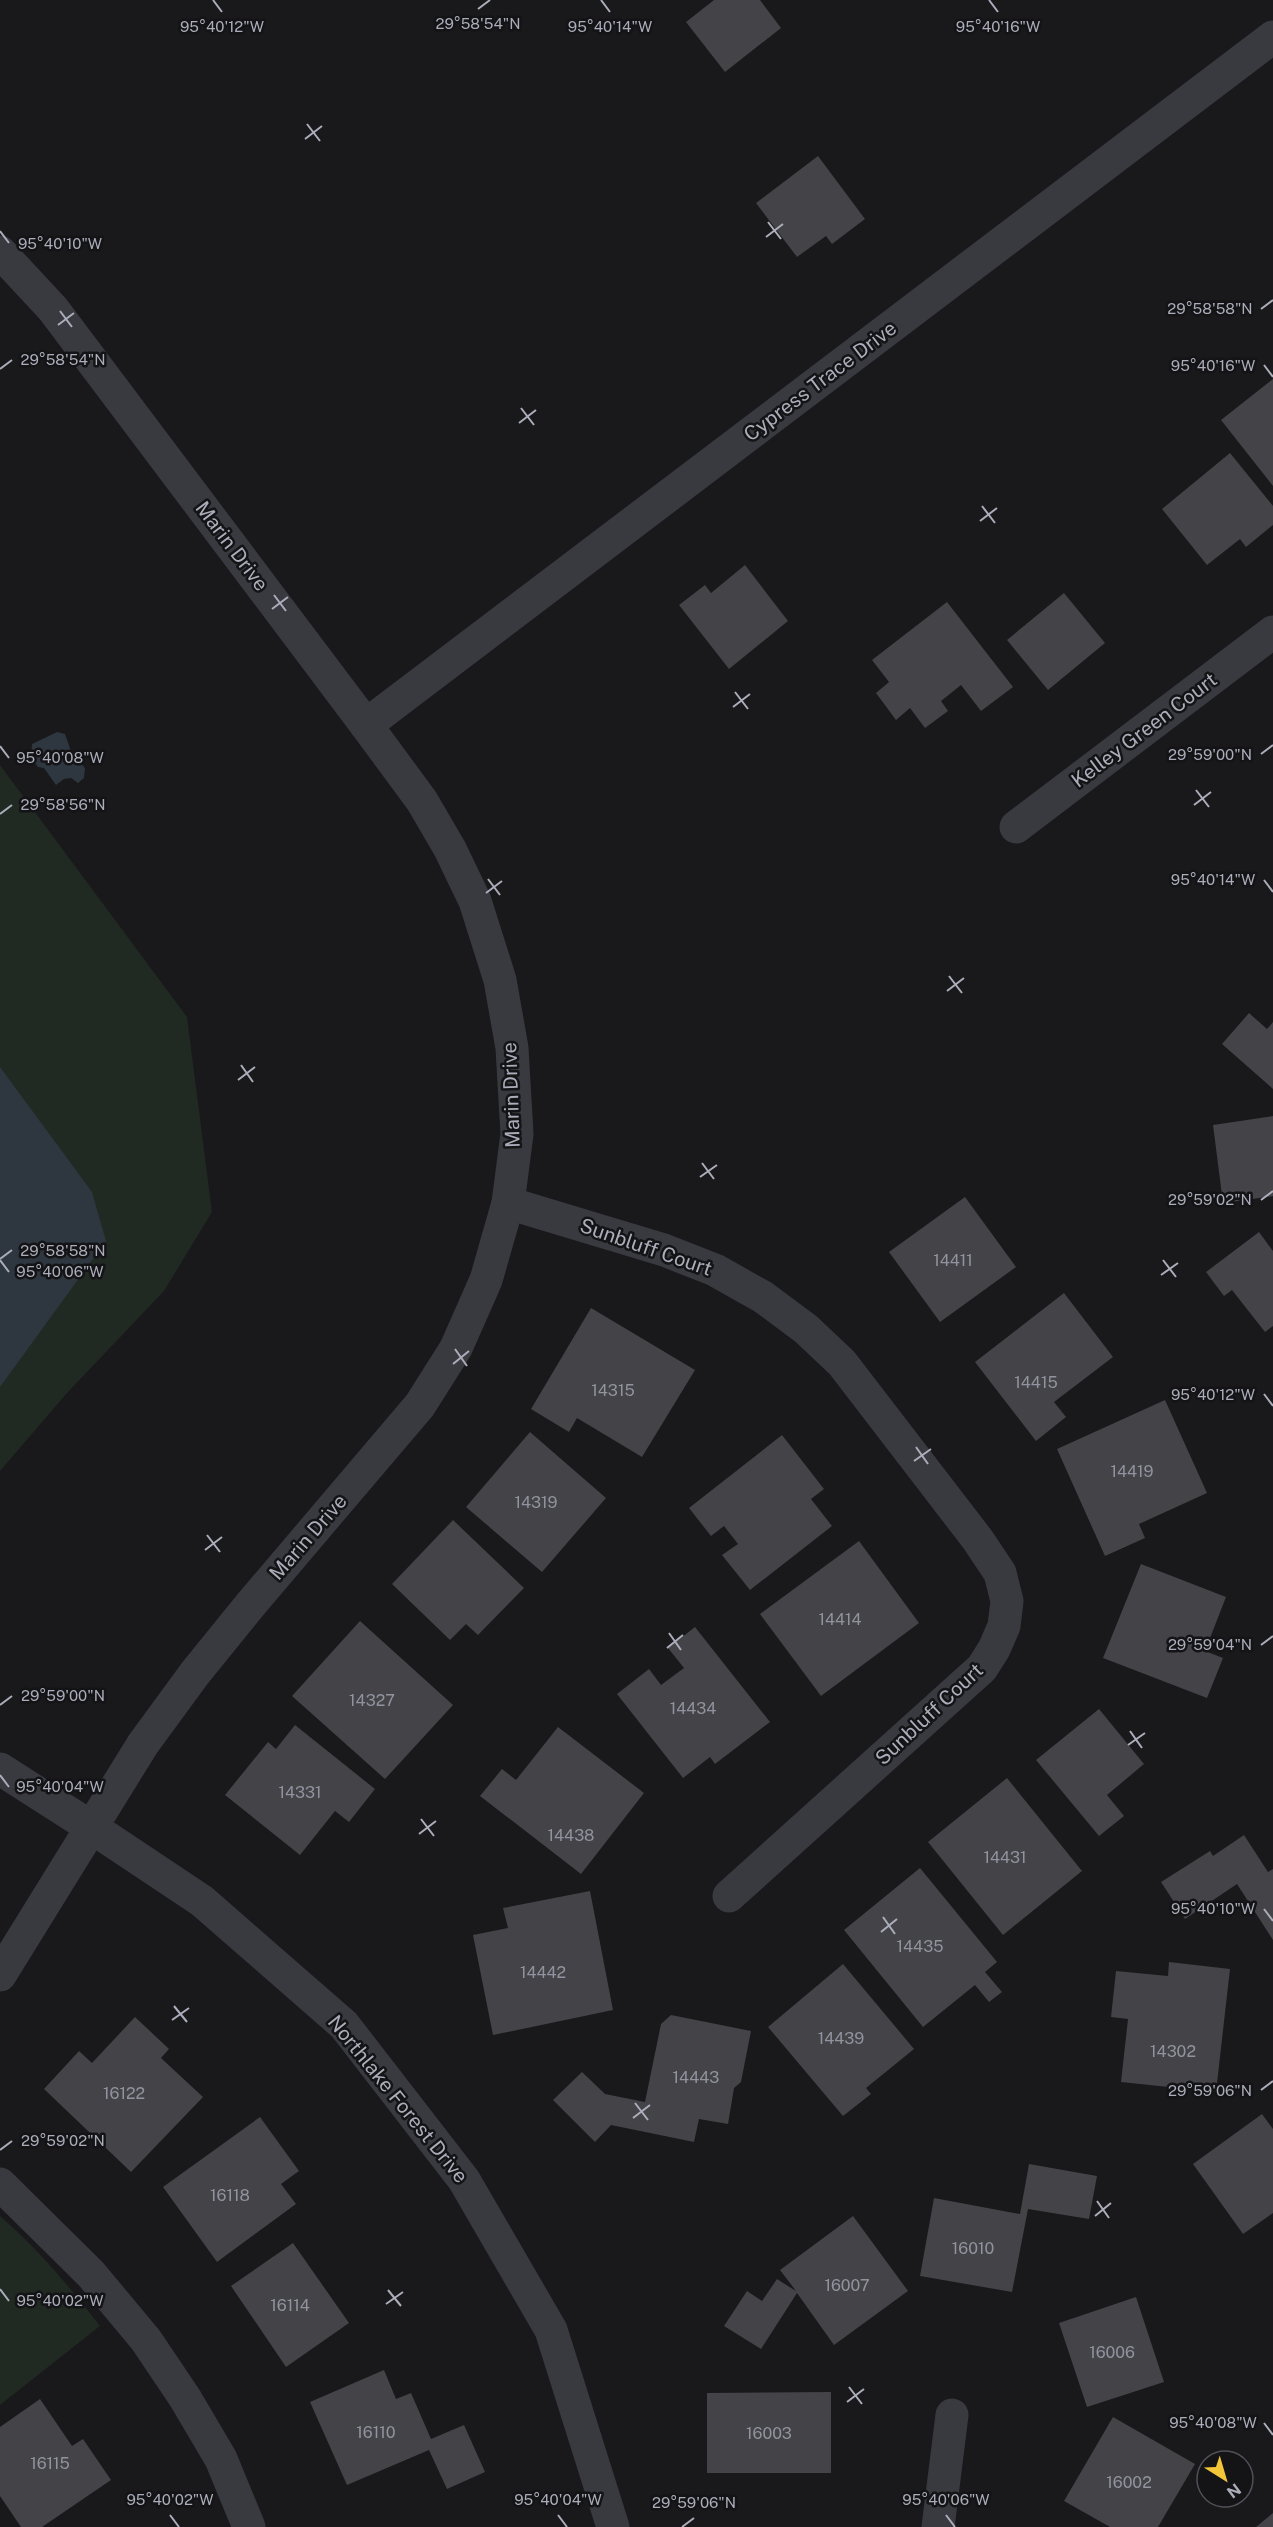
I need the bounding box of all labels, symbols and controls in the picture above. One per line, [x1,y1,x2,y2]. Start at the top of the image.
text: 29°58'54"N [435,15,521,32]
text: 95°40'12"W [180,18,264,35]
text: 95°40'14"W [568,18,652,35]
text: 95°40'16"W [956,18,1040,35]
text: 95°40'10"W [18,235,102,252]
text: 29°58'58"N [1167,300,1253,317]
street label: Cypress Trace Drive [739,316,901,446]
text: 29°58'54"N [20,351,106,368]
text: 95°40'16"W [1171,357,1255,374]
street label: Marin Drive [191,497,273,595]
street label: Kelley Green Court [1067,668,1221,792]
text: 29°59'00"N [1168,746,1252,763]
text: 95°40'08"W [16,749,104,766]
text: 29°58'56"N [21,796,105,813]
text: 95°40'14"W [1171,871,1255,888]
street label: Marin Drive [497,1042,525,1148]
text: 29°59'02"N [1168,1191,1252,1208]
street label: Sunbluff Court [577,1213,715,1281]
text: 29°58'58"N [20,1242,106,1259]
house number: 14411 [933,1251,973,1270]
text: 95°40'06"W [16,1263,104,1280]
house number: 14415 [1014,1373,1058,1392]
house number: 14315 [591,1381,635,1400]
text: 95°40'12"W [1171,1386,1255,1403]
house number: 14419 [1110,1462,1154,1481]
street label: Marin Drive [264,1489,352,1585]
house number: 14319 [514,1493,558,1512]
house number: 14414 [818,1610,862,1629]
text: 29°59'04"N [1168,1636,1252,1653]
street label: Sunbluff Court [870,1658,988,1770]
text: 29°59'00"N [21,1687,105,1704]
house number: 14327 [349,1691,395,1710]
house number: 14434 [670,1699,716,1718]
text: 95°40'04"W [16,1778,104,1795]
house number: 14331 [278,1783,322,1802]
house number: 14438 [548,1826,594,1845]
house number: 14431 [983,1848,1027,1867]
text: 95°40'10"W [1171,1900,1255,1917]
house number: 14435 [897,1937,943,1956]
house number: 14442 [520,1963,566,1982]
street label: Northlake Forest Drive [323,2010,473,2188]
house number: 14439 [818,2029,864,2048]
house number: 14302 [1150,2042,1196,2061]
house number: 14443 [673,2068,719,2087]
text: 29°59'06"N [1168,2082,1252,2099]
house number: 16122 [103,2084,145,2103]
text: 29°59'02"N [21,2132,105,2149]
house number: 16118 [210,2186,250,2205]
house number: 16010 [952,2239,994,2258]
house number: 16007 [824,2276,870,2295]
text: 95°40'02"W [16,2292,104,2309]
house number: 16114 [270,2296,310,2315]
house number: 16006 [1089,2343,1135,2362]
text: 95°40'08"W [1169,2414,1257,2431]
house number: 16110 [356,2423,396,2442]
house number: 16003 [746,2424,792,2443]
north arrow [1195,2449,1255,2509]
house number: 16115 [30,2454,70,2473]
house number: 16002 [1106,2473,1152,2492]
text: N [1223,2479,1244,2502]
text: 95°40'02"W [126,2491,214,2508]
text: 95°40'04"W [514,2491,602,2508]
text: 95°40'06"W [902,2491,990,2508]
text: 29°59'06"N [652,2494,736,2511]

